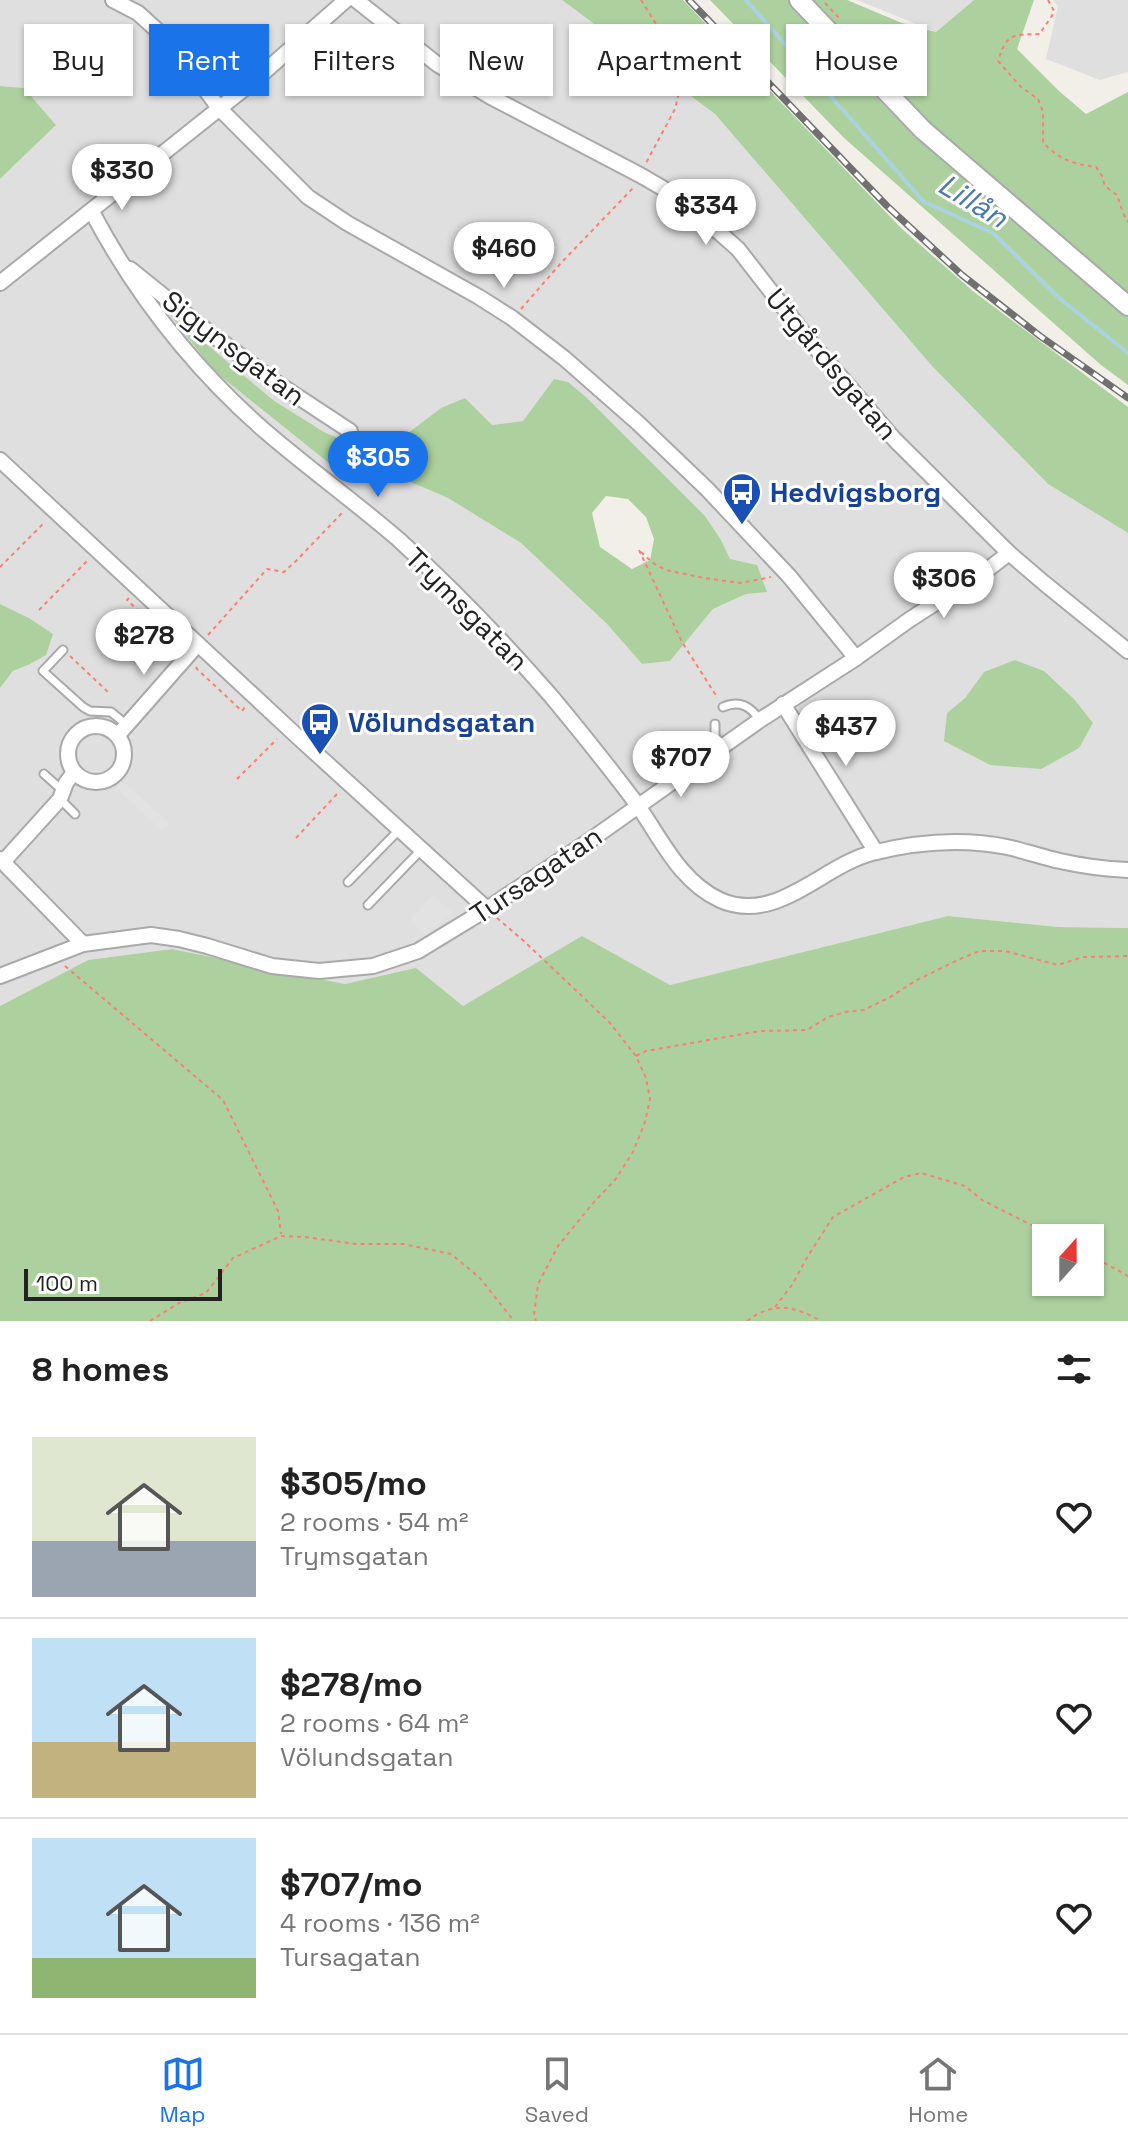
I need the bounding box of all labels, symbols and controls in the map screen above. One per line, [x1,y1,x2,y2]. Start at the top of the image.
chip: Buy [24,24,133,96]
chip: Rent [149,24,269,96]
chip: Filters [285,24,424,96]
chip: New [440,24,553,96]
chip: Apartment [569,24,770,96]
chip: House [786,24,927,96]
pin: $330 [75,144,169,212]
text: $330 [90,153,154,187]
water label: Lillån [931,165,1016,237]
pin: $334 [659,179,753,247]
text: $334 [674,188,738,222]
pin: $460 [457,222,551,290]
text: $460 [471,231,537,265]
street label: Utgårdsgatan [758,281,906,447]
street label: Sigynsgatan [155,282,313,414]
pin: $305 [331,431,425,499]
text: $305 [346,440,410,474]
bus stop icon: Hedvigsborg [721,471,763,526]
place label: Hedvigsborg [770,474,941,510]
street label: Trymsgatan [398,540,536,678]
pin: $306 [897,552,991,620]
text: $306 [912,561,976,595]
pin: $278 [97,609,191,677]
text: $278 [114,618,174,652]
pin: $437 [799,700,893,768]
bus stop icon: Völundsgatan [299,701,341,756]
place label: Völundsgatan [348,704,535,740]
text: $437 [815,709,877,743]
pin: $707 [634,731,728,799]
text: $707 [651,740,711,774]
street label: Tursagatan [463,818,609,932]
north arrow [1032,1224,1104,1296]
map controls [1032,1224,1104,1296]
scale bar [24,1265,222,1301]
text: 100 m [36,1269,98,1297]
icon: filters [1052,1347,1096,1391]
text: 8 homes [32,1348,169,1391]
text: $305/mo [280,1462,427,1505]
icon: home [96,1469,192,1565]
icon: heart [1052,1495,1096,1539]
text: 2 rooms · 54 m² [280,1505,469,1539]
text: Trymsgatan [280,1539,429,1573]
text: $278/mo [280,1663,423,1706]
icon: home [96,1670,192,1766]
icon: heart [1052,1696,1096,1740]
text: 2 rooms · 64 m² [280,1706,469,1740]
text: Völundsgatan [280,1740,453,1774]
text: $707/mo [280,1863,423,1906]
icon: home [96,1870,192,1966]
icon: heart [1052,1896,1096,1940]
text: 4 rooms · 136 m² [280,1906,480,1940]
text: Tursagatan [280,1940,421,1974]
tab: Map [160,2052,206,2128]
tab: Saved [525,2052,589,2128]
tab: Home [908,2052,968,2128]

